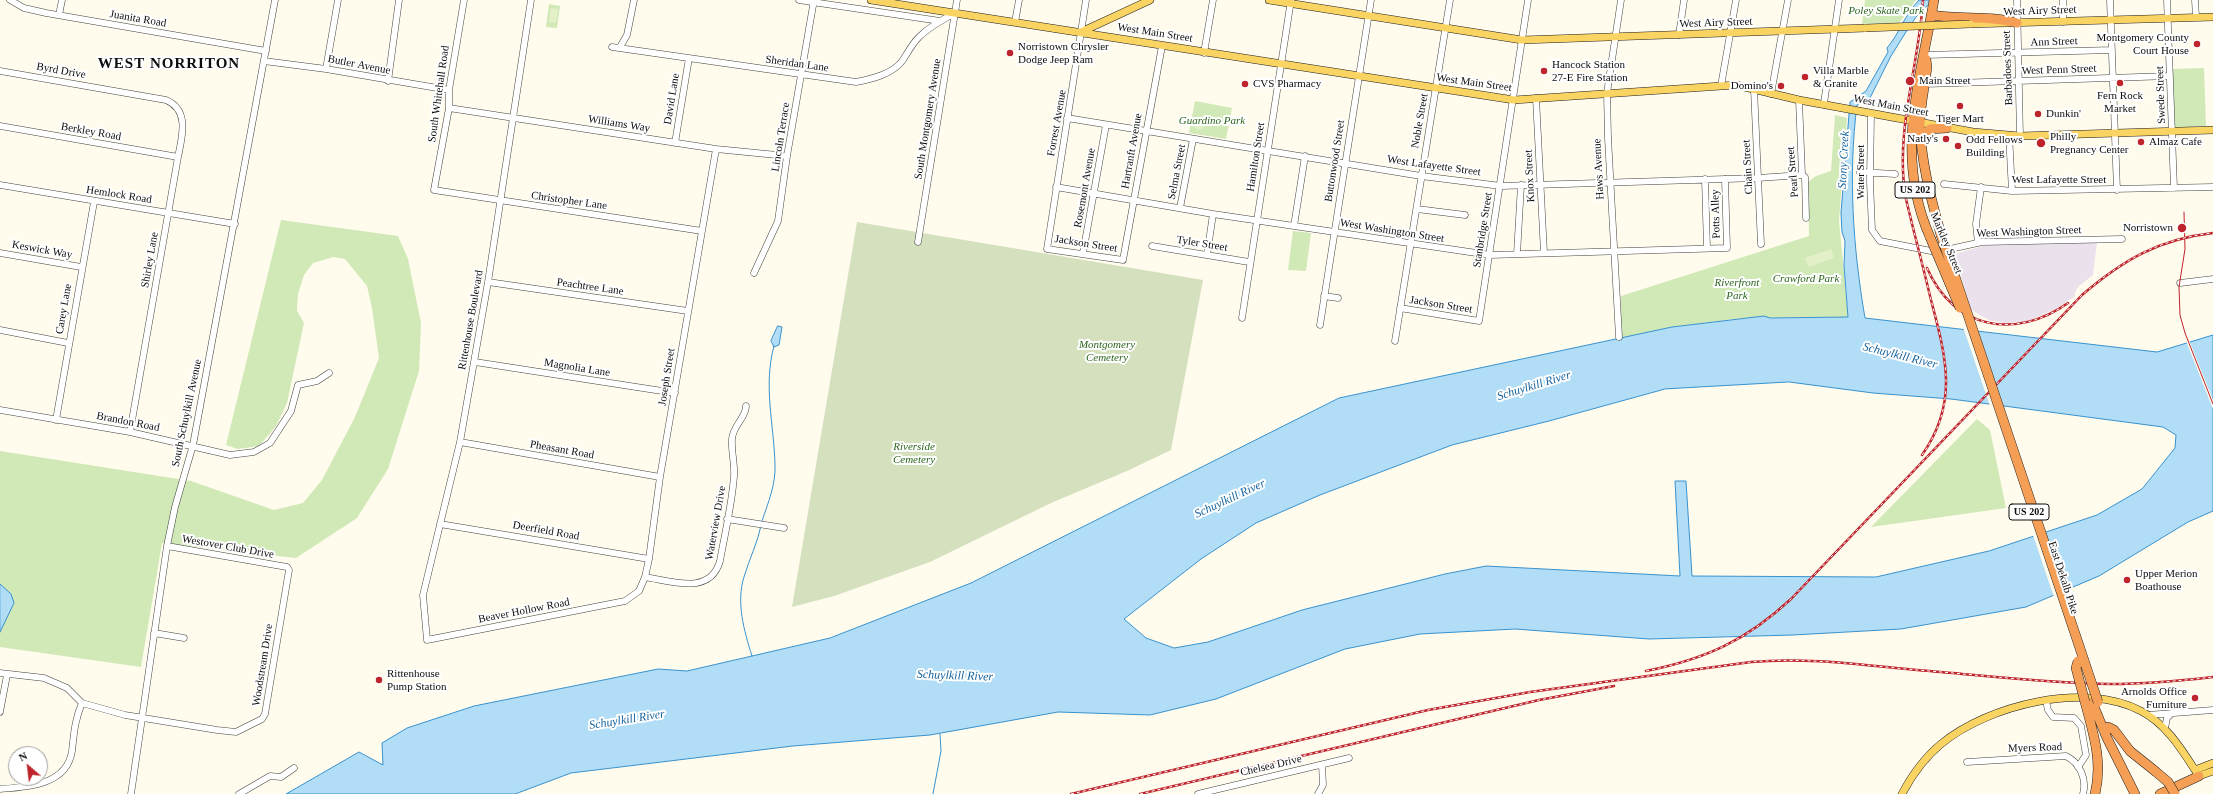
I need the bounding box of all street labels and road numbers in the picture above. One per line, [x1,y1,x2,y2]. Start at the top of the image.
street label: West Airy Street [2003,3,2077,19]
street label: Juanita Road [109,8,167,30]
street label: West Airy Street [1679,15,1753,31]
street label: West Main Street [1116,21,1194,45]
street label: Barbadoes Street [2000,30,2016,106]
street label: Ann Street [2030,35,2078,49]
street label: South Whitehall Road [426,45,452,143]
street label: Butler Avenue [327,52,391,78]
street label: Sheridan Lane [764,53,830,75]
street label: South Montgomery Avenue [912,58,944,180]
street label: Byrd Drive [35,60,87,82]
street label: West Penn Street [2021,62,2097,78]
street label: Swede Street [2153,66,2169,124]
street label: West Main Street [1435,71,1513,95]
street label: David Lane [661,72,683,126]
street label: Forrest Avenue [1045,89,1069,157]
street label: West Main Street [1852,92,1930,120]
street label: Noble Street [1409,93,1431,149]
street label: Lincoln Terrace [769,102,793,172]
street label: Hartranft Avenue [1119,112,1145,190]
street label: Williams Way [587,113,651,135]
street label: Buttonwood Street [1322,119,1348,203]
street label: Berkley Road [60,120,122,144]
street label: Hamilton Street [1244,121,1268,193]
street label: Haws Avenue [1591,138,1607,200]
street label: Chain Street [1740,139,1756,195]
street label: Selma Street [1165,143,1189,201]
street label: Water Street [1854,145,1868,199]
street label: Pearl Street [1784,146,1802,198]
street label: Rosemont Avenue [1071,147,1099,229]
street label: Knox Street [1522,149,1538,203]
street label: West Lafayette Street [1386,153,1482,179]
street label: West Lafayette Street [2012,173,2106,187]
road number: US 202 [1895,182,1935,198]
street label: Hemlock Road [85,183,153,207]
street label: Christopher Lane [530,189,608,213]
street label: Potts Alley [1709,189,1723,239]
street label: Stanbridge Street [1471,191,1495,269]
street label: Markley Street [1927,210,1965,276]
street label: West Washington Street [1339,216,1445,246]
street label: West Washington Street [1976,224,2082,240]
street label: Shirley Lane [139,231,161,289]
street label: Jackson Street [1054,233,1118,255]
street label: Tyler Street [1176,233,1228,255]
street label: Keswick Way [11,238,73,262]
street label: Rittenhouse Boulevard [456,269,486,371]
street label: Peachtree Lane [556,276,624,298]
street label: Carey Lane [53,283,75,335]
street label: Jackson Street [1409,294,1473,316]
street label: Joseph Street [656,347,678,407]
street label: Magnolia Lane [543,356,611,380]
street label: South Schuylkill Avenue [169,358,205,468]
street label: Brandon Road [95,409,161,435]
street label: Pheasant Road [529,438,595,462]
street label: Waterview Drive [703,485,729,561]
road number: US 202 [2009,504,2049,520]
street label: Deerfield Road [512,519,580,543]
street label: Westover Club Drive [181,532,275,562]
street label: East Dekalb Pike [2045,540,2081,616]
street label: Beaver Hollow Road [477,596,571,626]
street label: Woodstream Drive [250,623,276,707]
street label: Myers Road [2008,740,2062,756]
street label: Chelsea Drive [1239,753,1303,779]

